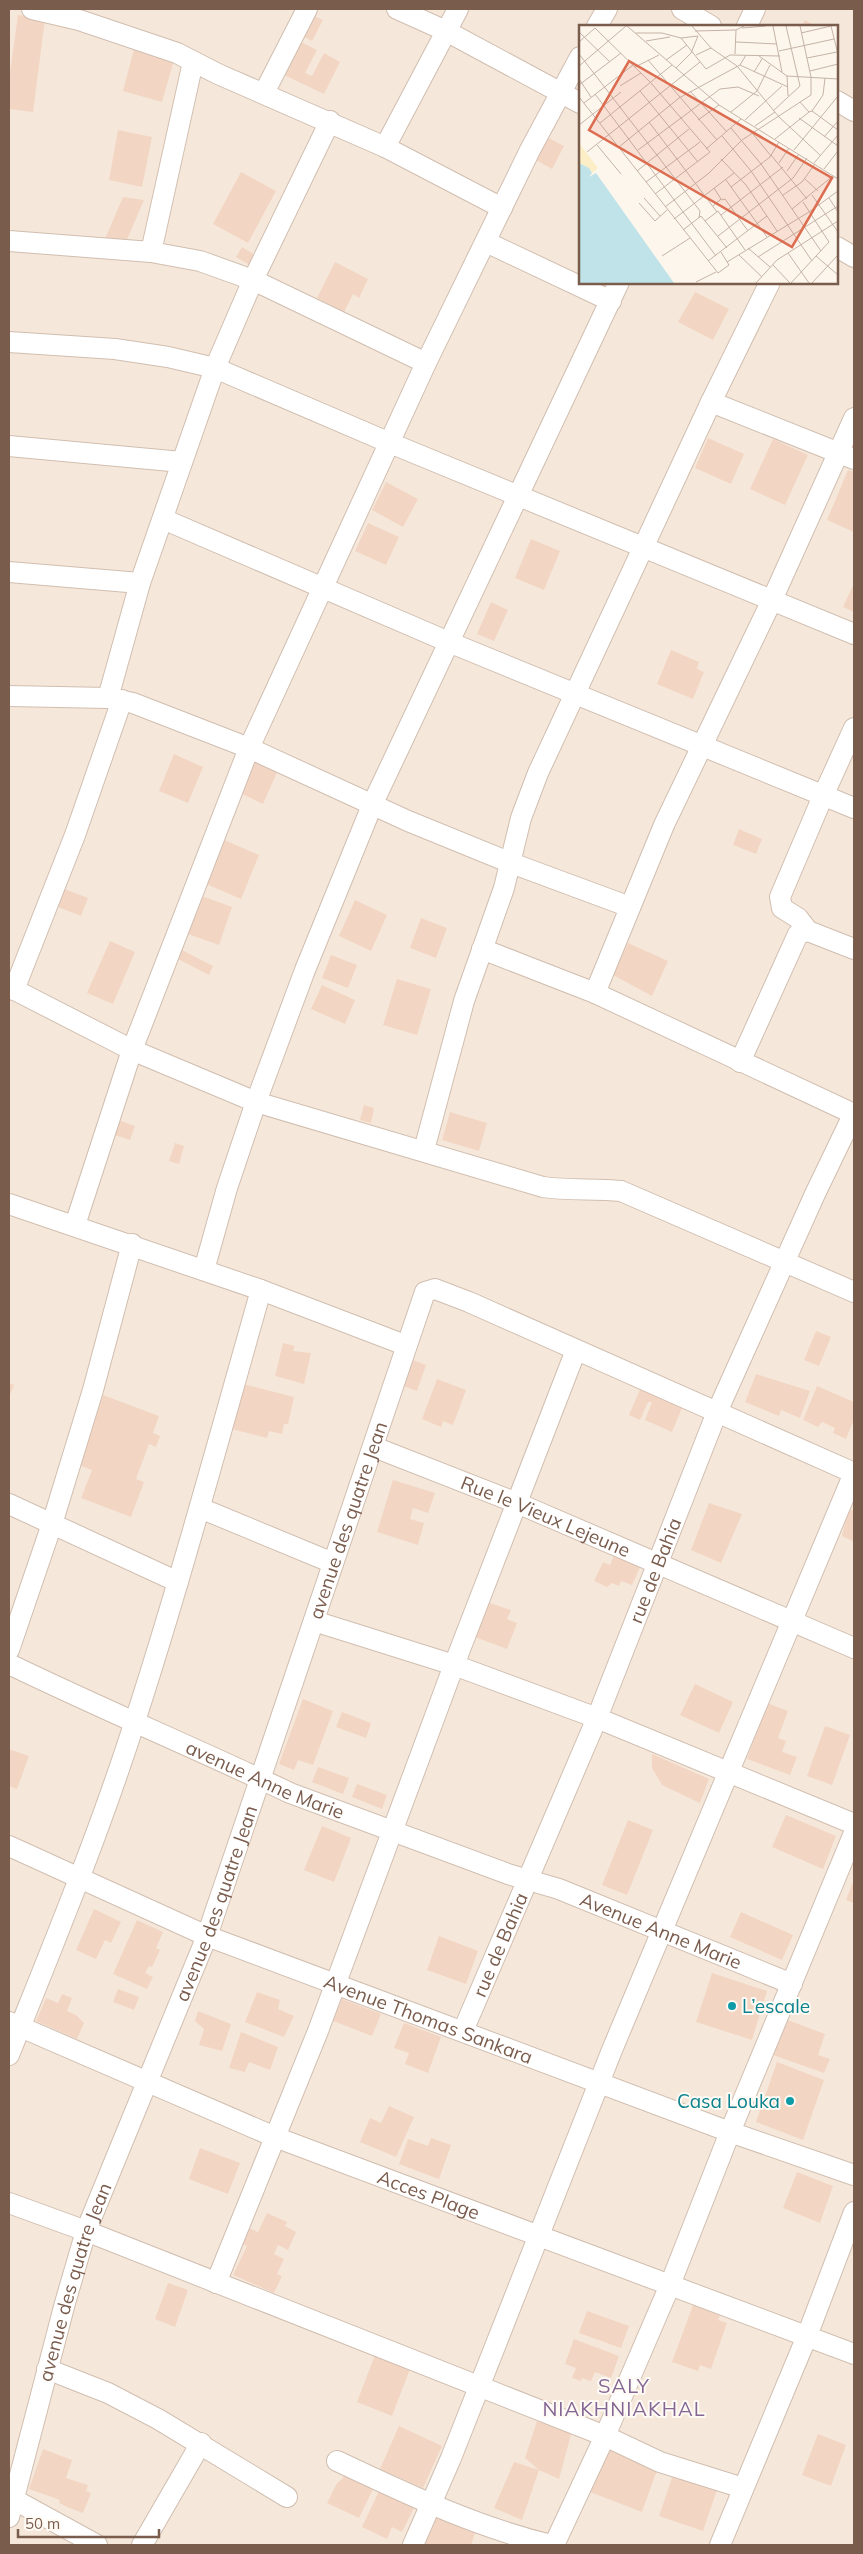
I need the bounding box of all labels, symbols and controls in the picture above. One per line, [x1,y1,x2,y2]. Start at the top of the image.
inset map [579,25,838,284]
street label: avenue des quatre Jean [303,1418,392,1622]
street label: Rue le Vieux Lejeune [457,1470,634,1562]
street label: rue de Bahia [623,1514,686,1627]
street label: avenue Anne Marie [182,1735,347,1824]
street label: avenue des quatre Jean [170,1802,262,2005]
street label: Avenue Anne Marie [577,1887,745,1974]
street label: rue de Bahia [467,1889,533,2000]
street label: Avenue Thomas Sankara [321,1969,536,2069]
place label: L’escale [742,1994,810,2018]
marker: L’escale [726,2000,738,2012]
place label: Casa Louka [677,2089,780,2113]
marker: Casa Louka [784,2095,796,2107]
street label: Acces Plage [374,2165,483,2225]
street label: avenue des quatre Jean [33,2179,117,2384]
district label: SALY NIAKHNIAKHAL [542,2373,706,2421]
scale bar [18,2506,159,2538]
text: 50 m [25,2514,60,2533]

